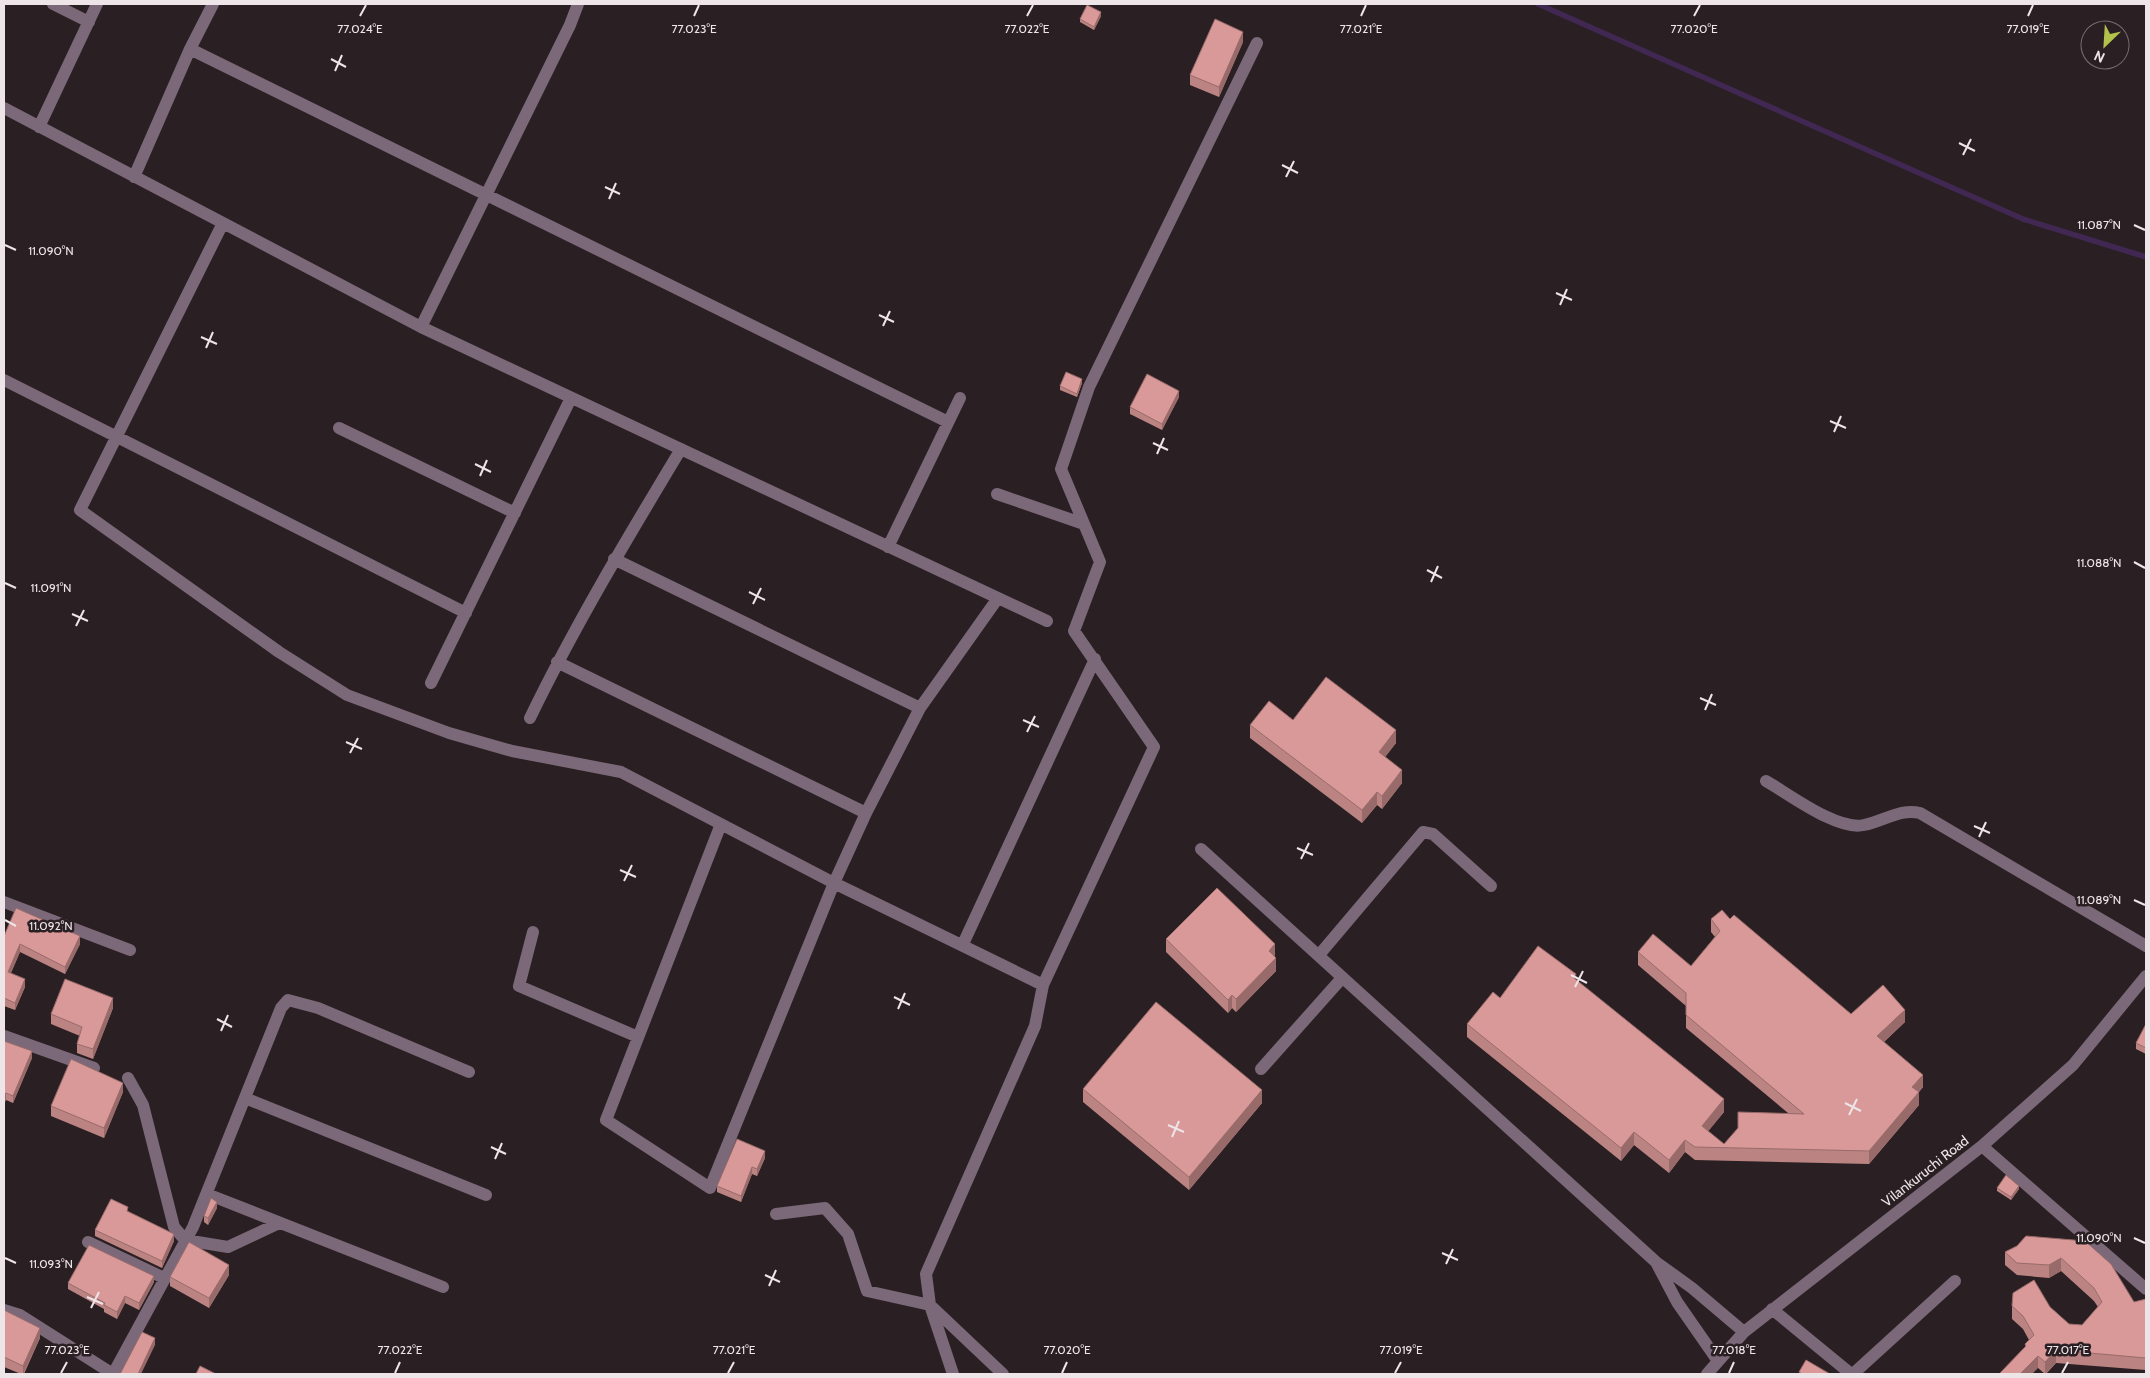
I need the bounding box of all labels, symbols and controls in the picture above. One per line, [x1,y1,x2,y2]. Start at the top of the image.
north arrow [2080,20,2130,70]
text: 77.024°E [337,21,383,36]
text: 77.023°E [671,21,717,36]
text: 77.022°E [1005,21,1050,36]
text: 77.021°E [1340,21,1383,36]
text: 77.020°E [1670,21,1718,36]
text: 77.019°E [2006,21,2050,36]
text: N [2091,47,2108,67]
text: 11.087°N [2077,217,2121,232]
text: 11.090°N [28,243,74,258]
text: 11.088°N [2077,555,2121,570]
text: 11.091°N [30,580,72,595]
text: 11.089°N [2077,892,2121,907]
text: 11.092°N [29,918,73,933]
street label: Vilankuruchi Road [1878,1131,1972,1211]
text: 11.090°N [2076,1230,2122,1245]
text: 11.093°N [29,1256,73,1271]
text: 77.023°E [44,1342,90,1357]
text: 77.022°E [378,1342,423,1357]
text: 77.021°E [713,1342,756,1357]
text: 77.020°E [1043,1342,1091,1357]
text: 77.019°E [1379,1342,1423,1357]
text: 77.018°E [1712,1342,1756,1357]
text: 77.017°E [2047,1342,2090,1357]

